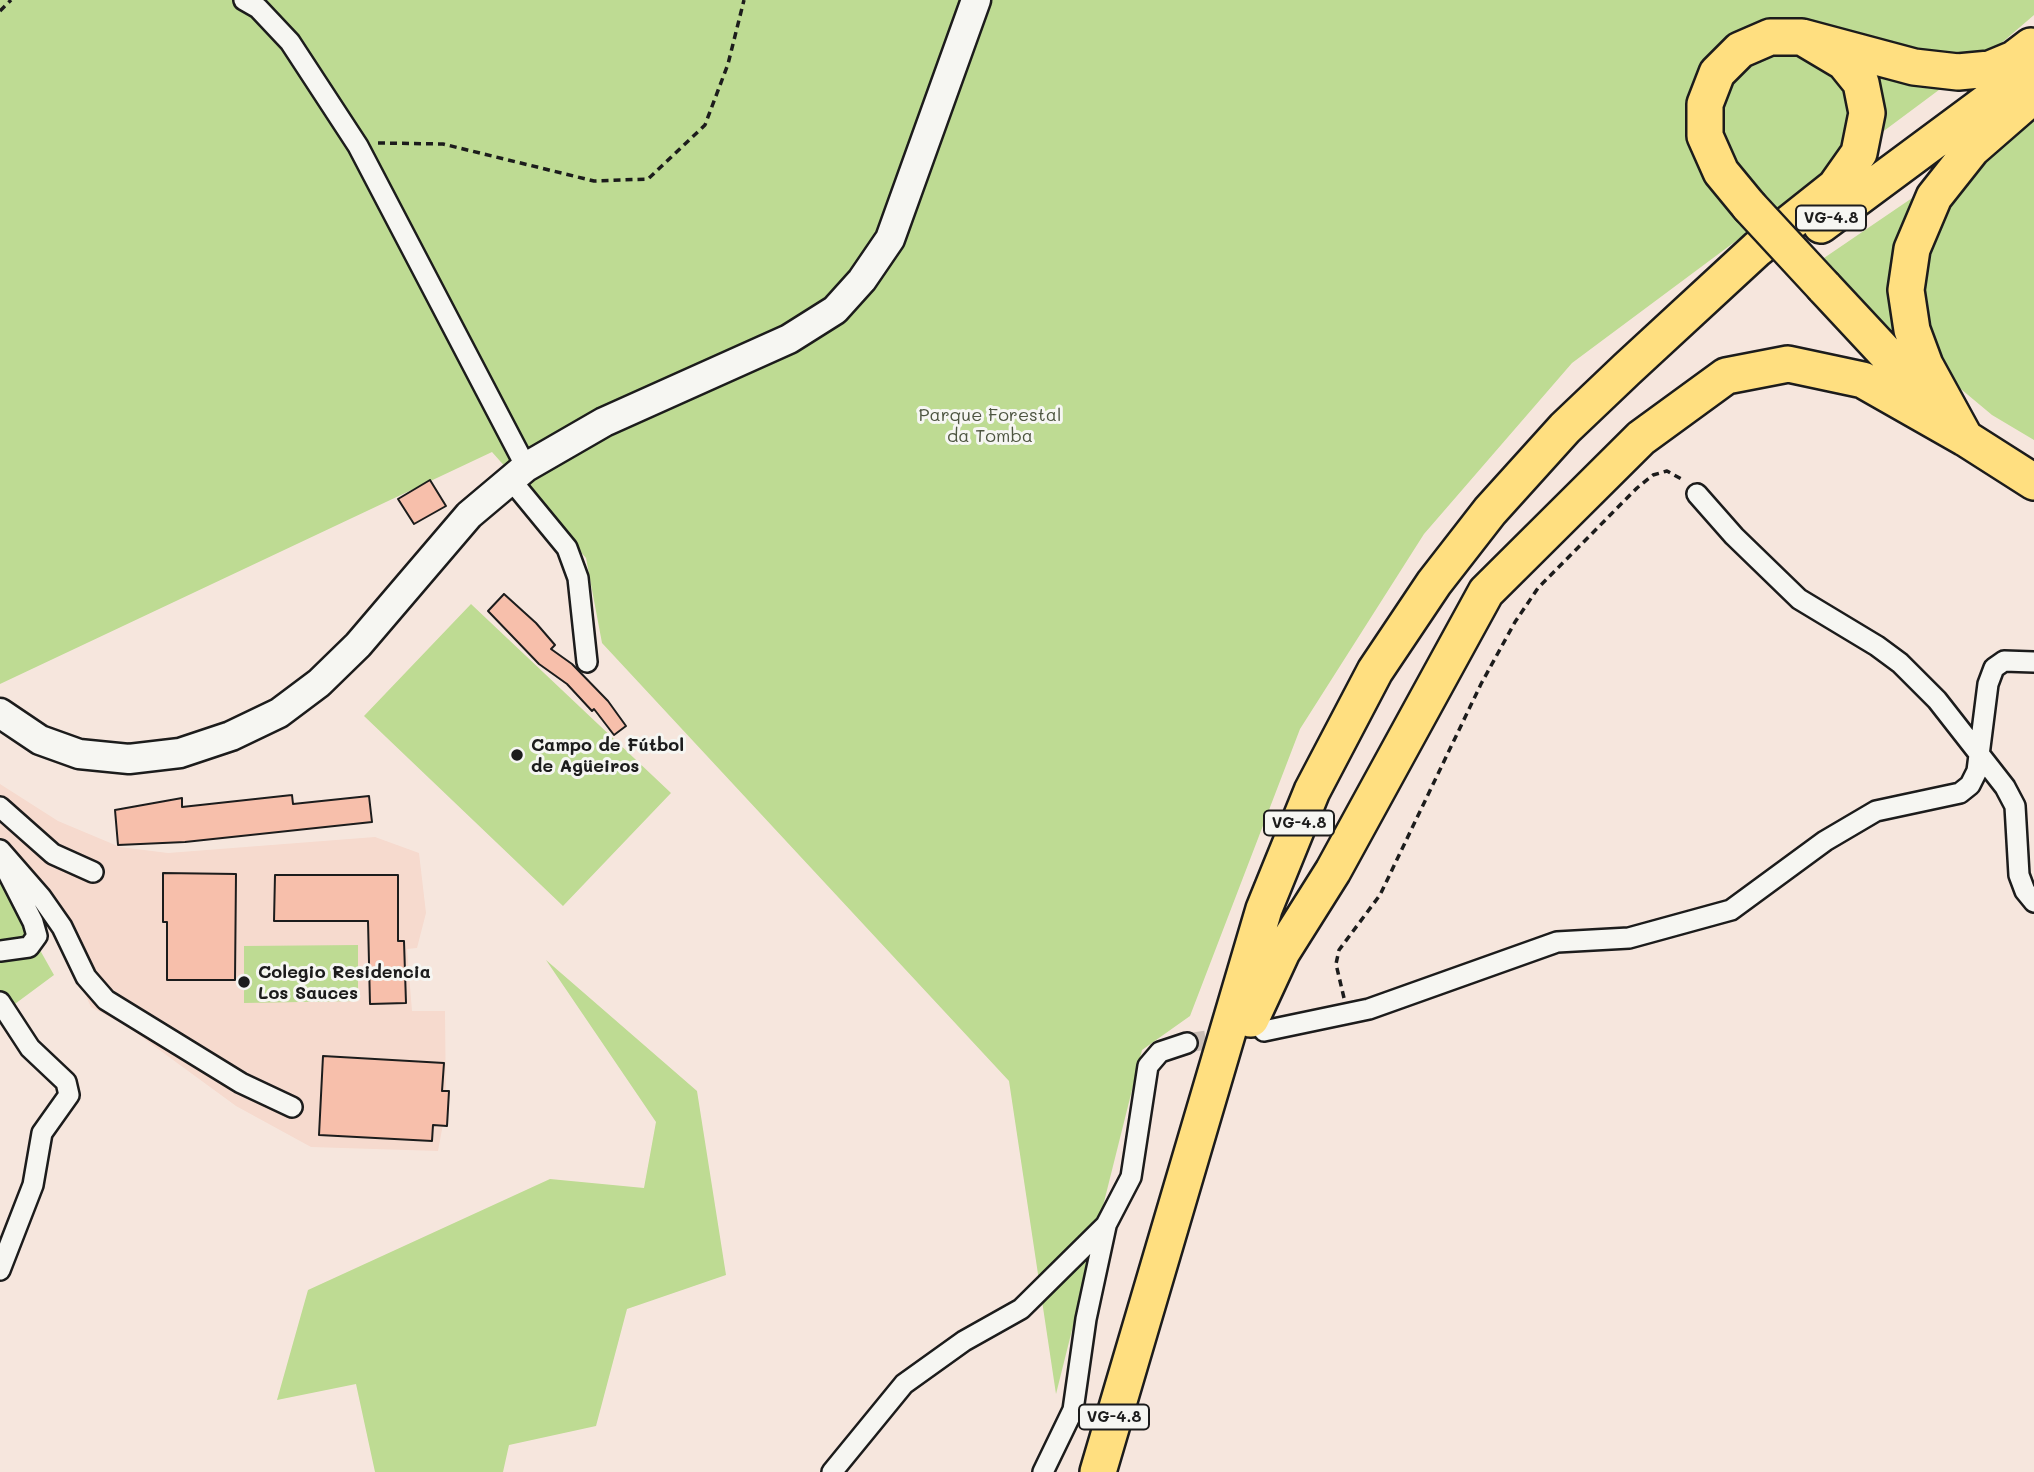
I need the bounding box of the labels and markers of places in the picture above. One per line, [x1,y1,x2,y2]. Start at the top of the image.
place label: Campo de Fútbol de Agüeiros [531,734,684,776]
marker: Campo de Fútbol de Agüeiros [509,747,525,763]
place label: Colegio Residencia Los Sauces [258,961,431,1004]
marker: Colegio Residencia Los Sauces [236,974,252,990]

